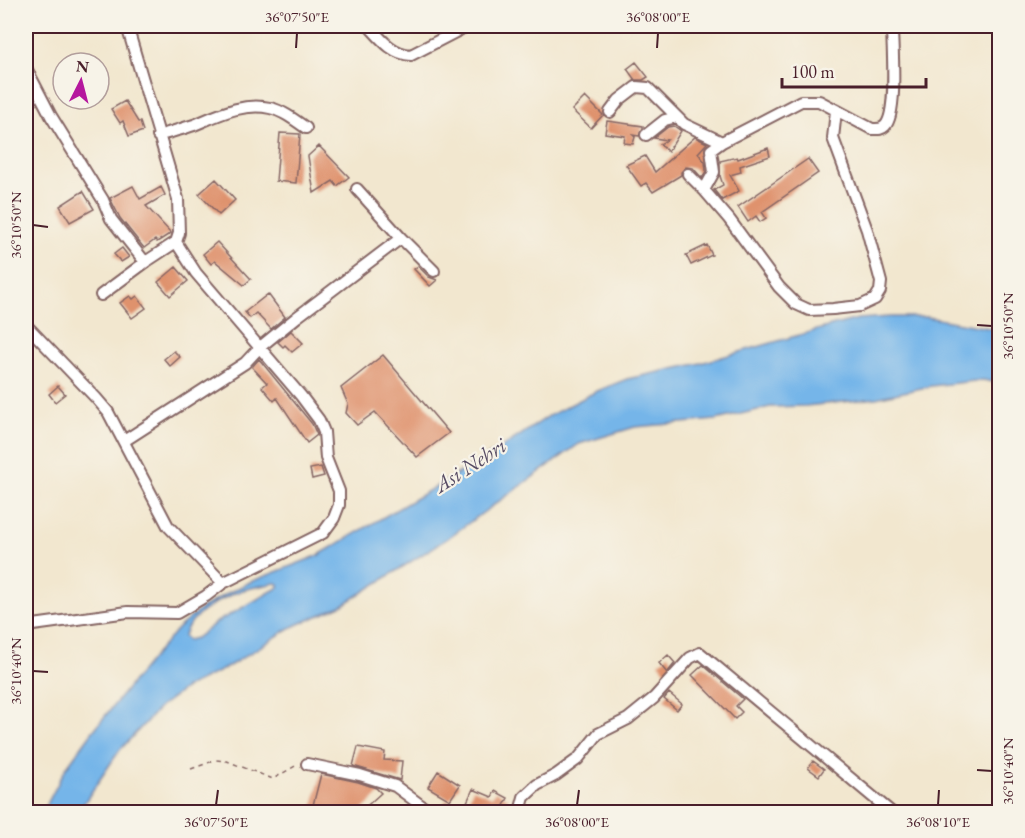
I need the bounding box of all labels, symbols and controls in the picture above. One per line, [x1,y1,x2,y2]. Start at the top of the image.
text: 36°07'50"E [265,7,330,26]
text: 36°08'00"E [626,7,691,26]
north arrow [51,51,111,111]
scale bar [782,51,926,89]
text: N [75,55,90,78]
text: 100 m [791,60,835,83]
text: 36°10'50"N [6,191,25,259]
text: 36°10'50"N [998,292,1017,360]
water label: Asi Nehri [427,430,513,500]
text: 36°10'40"N [6,637,25,705]
text: 36°10'40"N [998,737,1017,805]
text: 36°07'50"E [184,812,249,831]
text: 36°08'00"E [545,812,610,831]
text: 36°08'10"E [906,812,971,831]

